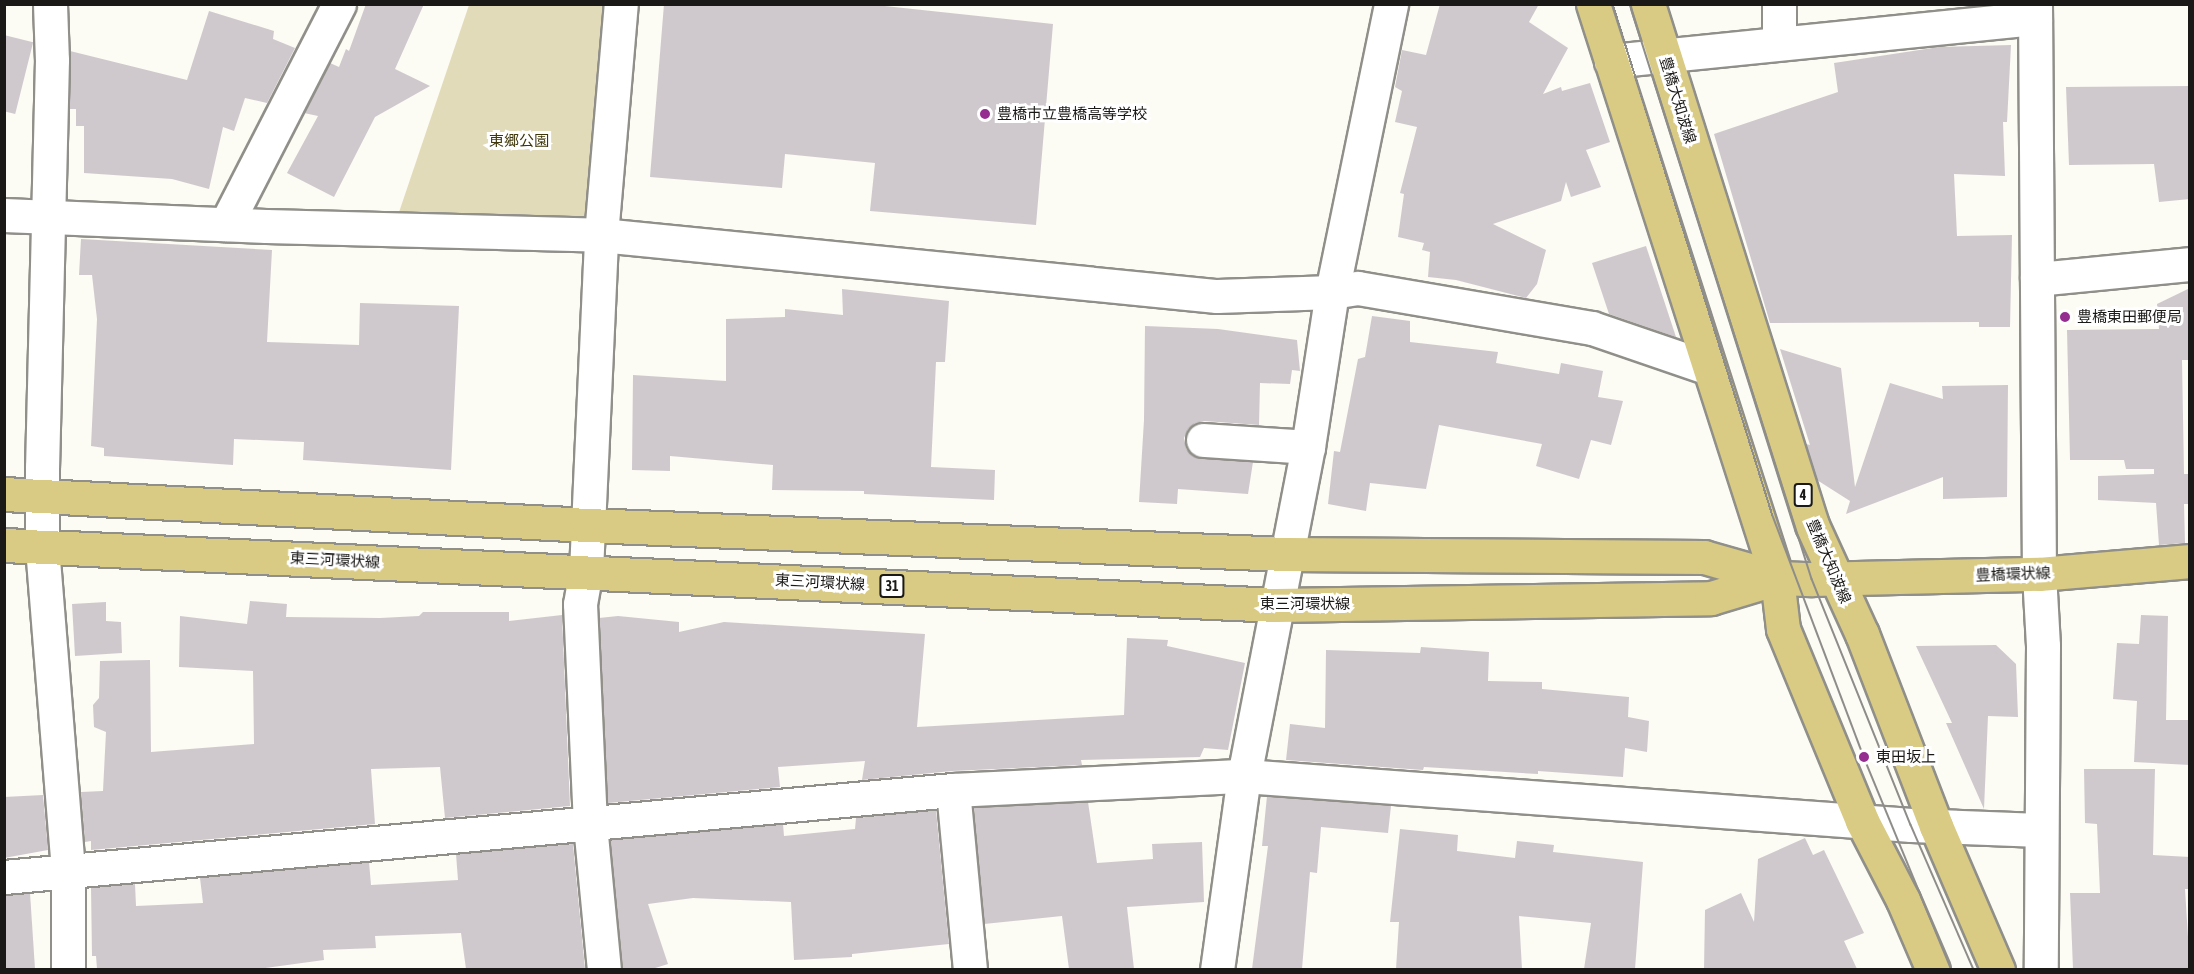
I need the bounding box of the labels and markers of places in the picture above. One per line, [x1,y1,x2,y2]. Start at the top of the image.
place label: 豊橋市立豊橋高等学校 [997,105,1147,123]
marker: 豊橋市立豊橋高等学校 [978,107,992,121]
place label: 豊橋東田郵便局 [2077,308,2182,326]
marker: 豊橋東田郵便局 [2058,310,2072,324]
place label: 東田坂上 [1876,748,1936,766]
marker: 東田坂上 [1857,750,1871,764]

